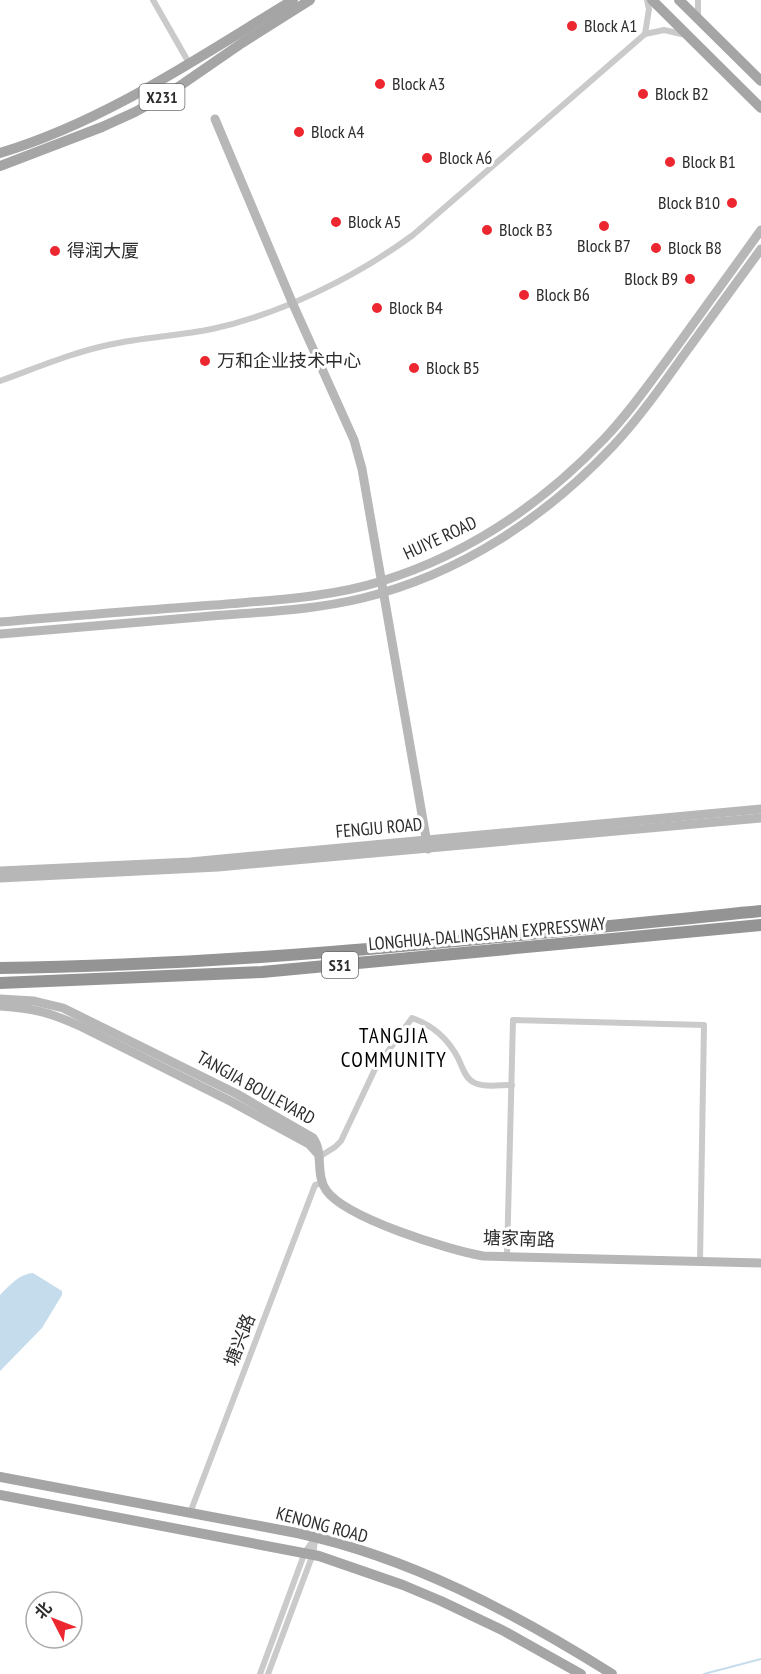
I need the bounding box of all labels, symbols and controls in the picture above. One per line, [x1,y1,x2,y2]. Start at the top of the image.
place label: Block A1 [584,14,637,37]
marker: Block A1 [565,19,579,33]
place label: Block A3 [392,72,445,95]
marker: Block A3 [373,77,387,91]
place label: Block B2 [655,82,709,105]
road number: X231 [140,84,184,110]
marker: Block B2 [636,87,650,101]
place label: Block A4 [311,120,364,143]
marker: Block A4 [292,125,306,139]
place label: Block A6 [439,146,492,169]
place label: Block B1 [682,150,736,173]
marker: Block A6 [420,151,434,165]
marker: Block B1 [663,155,677,169]
place label: Block B10 [658,191,720,214]
marker: Block B10 [725,196,739,210]
place label: Block A5 [348,210,401,233]
marker: Block A5 [329,215,343,229]
place label: Block B3 [499,218,553,241]
marker: Block B7 [597,219,611,233]
marker: Block B3 [480,223,494,237]
place label: Block B7 [577,234,631,257]
place label: Block B8 [668,236,722,259]
place label: 得润大厦 [67,239,139,262]
marker: Block B8 [649,241,663,255]
marker: 得润大厦 [48,244,62,258]
place label: Block B9 [624,267,678,290]
marker: Block B9 [683,272,697,286]
place label: Block B6 [536,283,590,306]
marker: Block B6 [517,288,531,302]
place label: Block B4 [389,296,443,319]
marker: Block B4 [370,301,384,315]
place label: 万和企业技术中心 [217,349,361,372]
marker: 万和企业技术中心 [198,354,212,368]
place label: Block B5 [426,356,480,379]
marker: Block B5 [407,361,421,375]
street label: HUIYE ROAD [399,511,480,565]
street label: FENGJU ROAD [335,812,423,843]
street label: LONGHUA-DALINGSHAN EXPRESSWAY [367,912,607,955]
road number: S31 [322,952,358,978]
district label: TANGJIA COMMUNITY [341,1022,447,1073]
street label: TANGJIA BOULEVARD [193,1046,319,1130]
street label: 塘家南路 [483,1226,555,1251]
street label: 塘兴路 [219,1310,260,1369]
street label: KENONG ROAD [274,1501,371,1548]
north arrow [24,1590,84,1650]
text: 北 [30,1597,56,1623]

